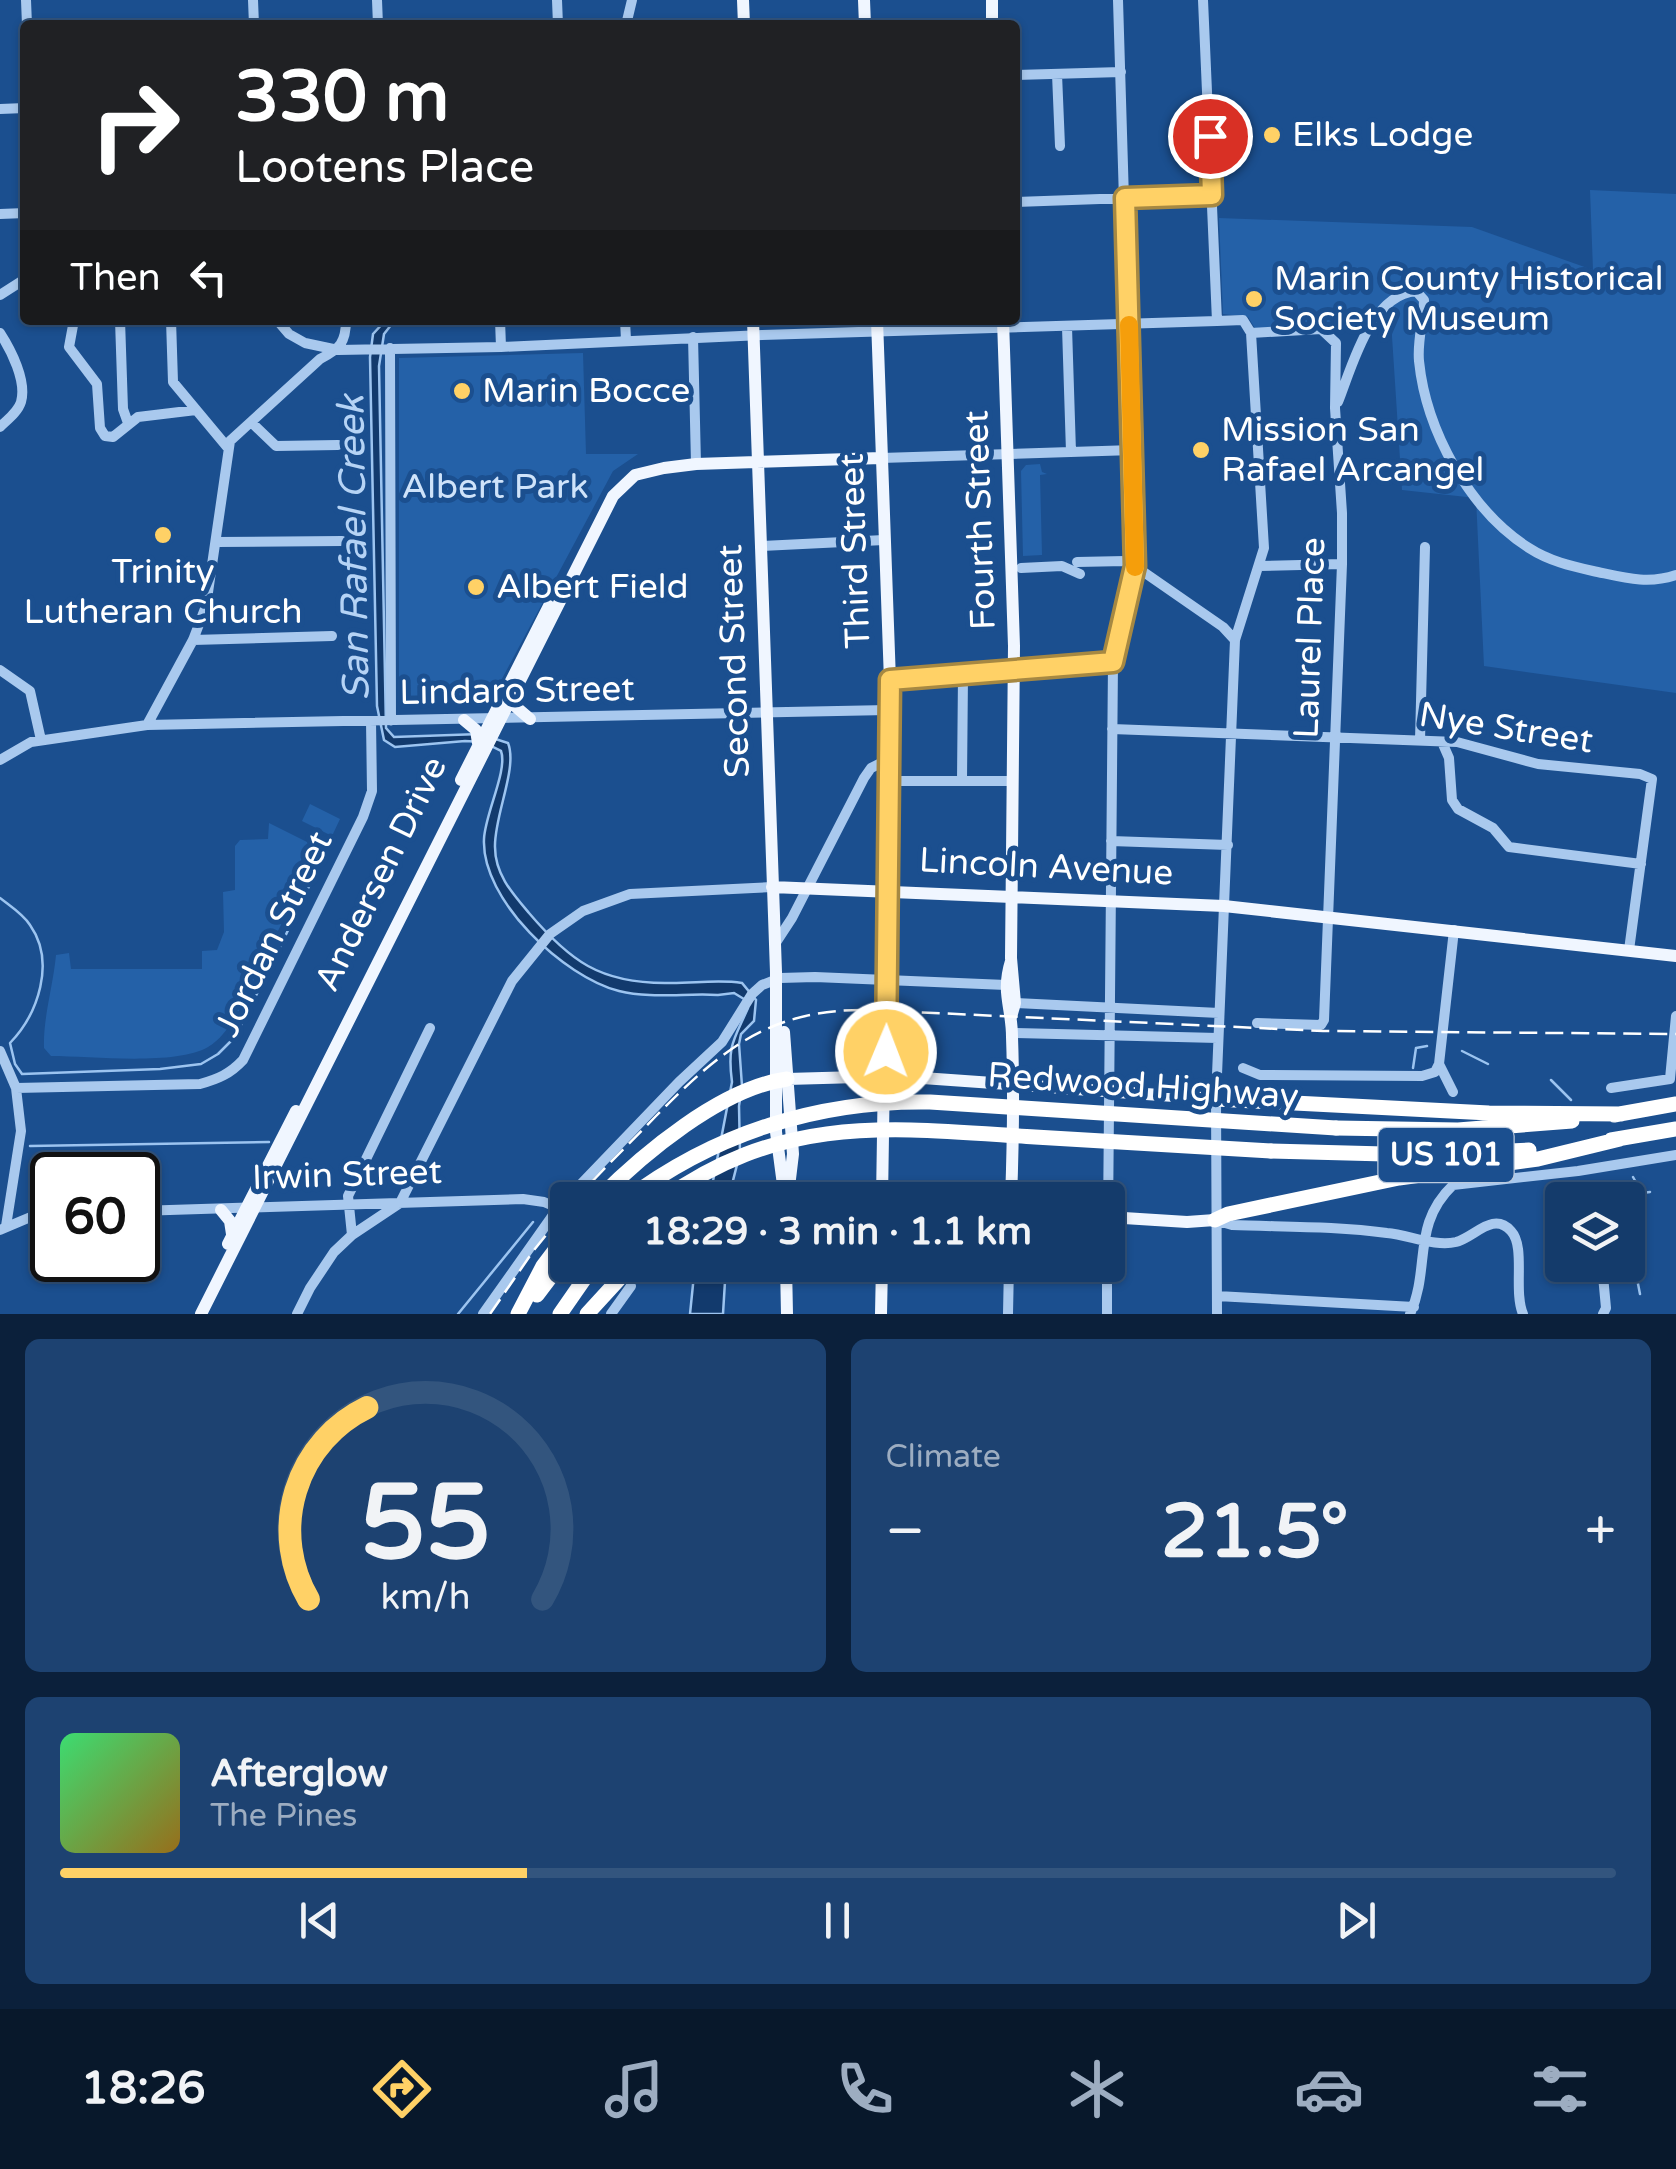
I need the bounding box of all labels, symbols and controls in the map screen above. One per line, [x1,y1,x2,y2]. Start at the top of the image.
text: 330 m [235,56,449,140]
icon: right [70,60,200,190]
pin [1168,94,1253,179]
icon: arrive [1183,109,1238,164]
place label: Elks Lodge [1292,114,1473,156]
marker: Elks Lodge [1261,124,1283,146]
text: Lootens Place [235,141,534,195]
icon: left [181,250,236,305]
text: Then [70,255,161,301]
place label: Marin County Historical Society Museum [1274,258,1663,340]
marker: Marin County Historical Society Museum [1243,288,1265,310]
place label: Marin Bocce [482,370,690,412]
marker: Marin Bocce [451,380,473,402]
water label: San Rafael Creek [328,393,380,701]
street label: Fourth Street [955,409,1005,631]
place label: Mission San Rafael Arcangel [1221,409,1484,491]
marker: Mission San Rafael Arcangel [1190,439,1212,461]
street label: Third Street [831,453,879,649]
park label: Albert Park [401,466,589,508]
marker: Trinity Lutheran Church [152,524,174,546]
street label: Laurel Place [1285,537,1335,739]
street label: Second Street [709,543,759,779]
place label: Trinity Lutheran Church [23,551,303,633]
place label: Albert Field [496,566,689,608]
marker: Albert Field [465,576,487,598]
street label: Lindaro Street [399,668,635,714]
street label: Nye Street [1416,694,1596,762]
street label: Andersen Drive [306,750,456,998]
street label: Jordan Street [206,825,342,1043]
street label: Lincoln Avenue [918,839,1174,895]
position arrow [834,1000,938,1104]
street label: Redwood Highway [986,1054,1300,1118]
road number: US 101 [1378,1128,1514,1182]
street label: Irwin Street [251,1151,443,1199]
speed limit sign: 60 [30,1152,160,1282]
map controls [1545,1182,1645,1282]
button: layers [1545,1182,1645,1282]
text: 18:29 · 3 min · 1.1 km [643,1209,1032,1255]
text: Climate [886,1438,1001,1476]
text: 55 [360,1462,491,1587]
text: 21.5° [1161,1487,1349,1577]
text: − [886,1499,925,1565]
text: + [1585,1499,1616,1565]
text: km/h [380,1576,470,1619]
text: Afterglow [210,1751,388,1797]
text: The Pines [210,1797,357,1835]
icon: previous [292,1893,347,1948]
icon: pause [810,1893,865,1948]
icon: next [1329,1893,1384,1948]
icon: directions [367,2054,437,2124]
icon: music [599,2054,669,2124]
icon: phone [830,2054,900,2124]
icon: climate [1062,2054,1132,2124]
icon: car [1294,2054,1364,2124]
icon: filters [1525,2054,1595,2124]
text: 18:26 [81,2062,206,2116]

